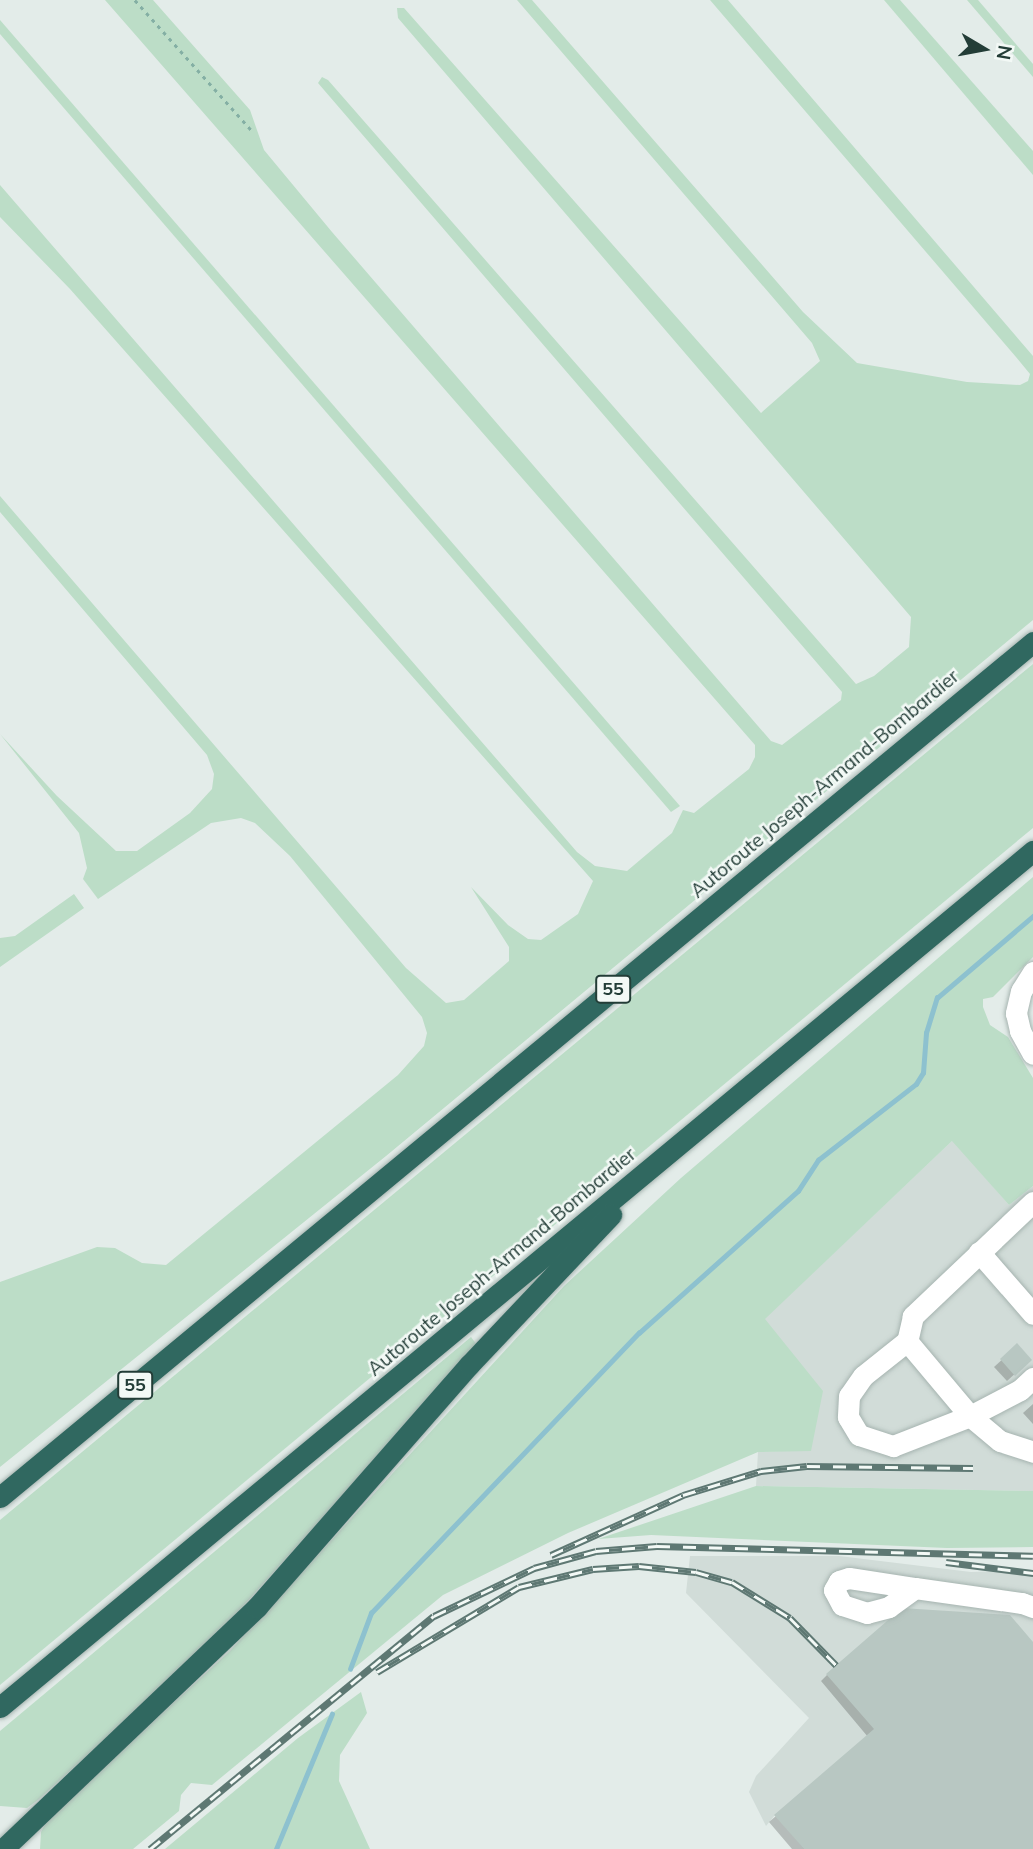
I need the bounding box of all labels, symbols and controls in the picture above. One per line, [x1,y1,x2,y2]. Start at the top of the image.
north arrow [949,14,1019,84]
text: N [992,43,1018,62]
street label: Autoroute Joseph-Armand-Bombardier [686,665,964,903]
road number: 55 [594,974,632,1004]
street label: Autoroute Joseph-Armand-Bombardier [363,1143,641,1381]
road number: 55 [116,1370,154,1400]

